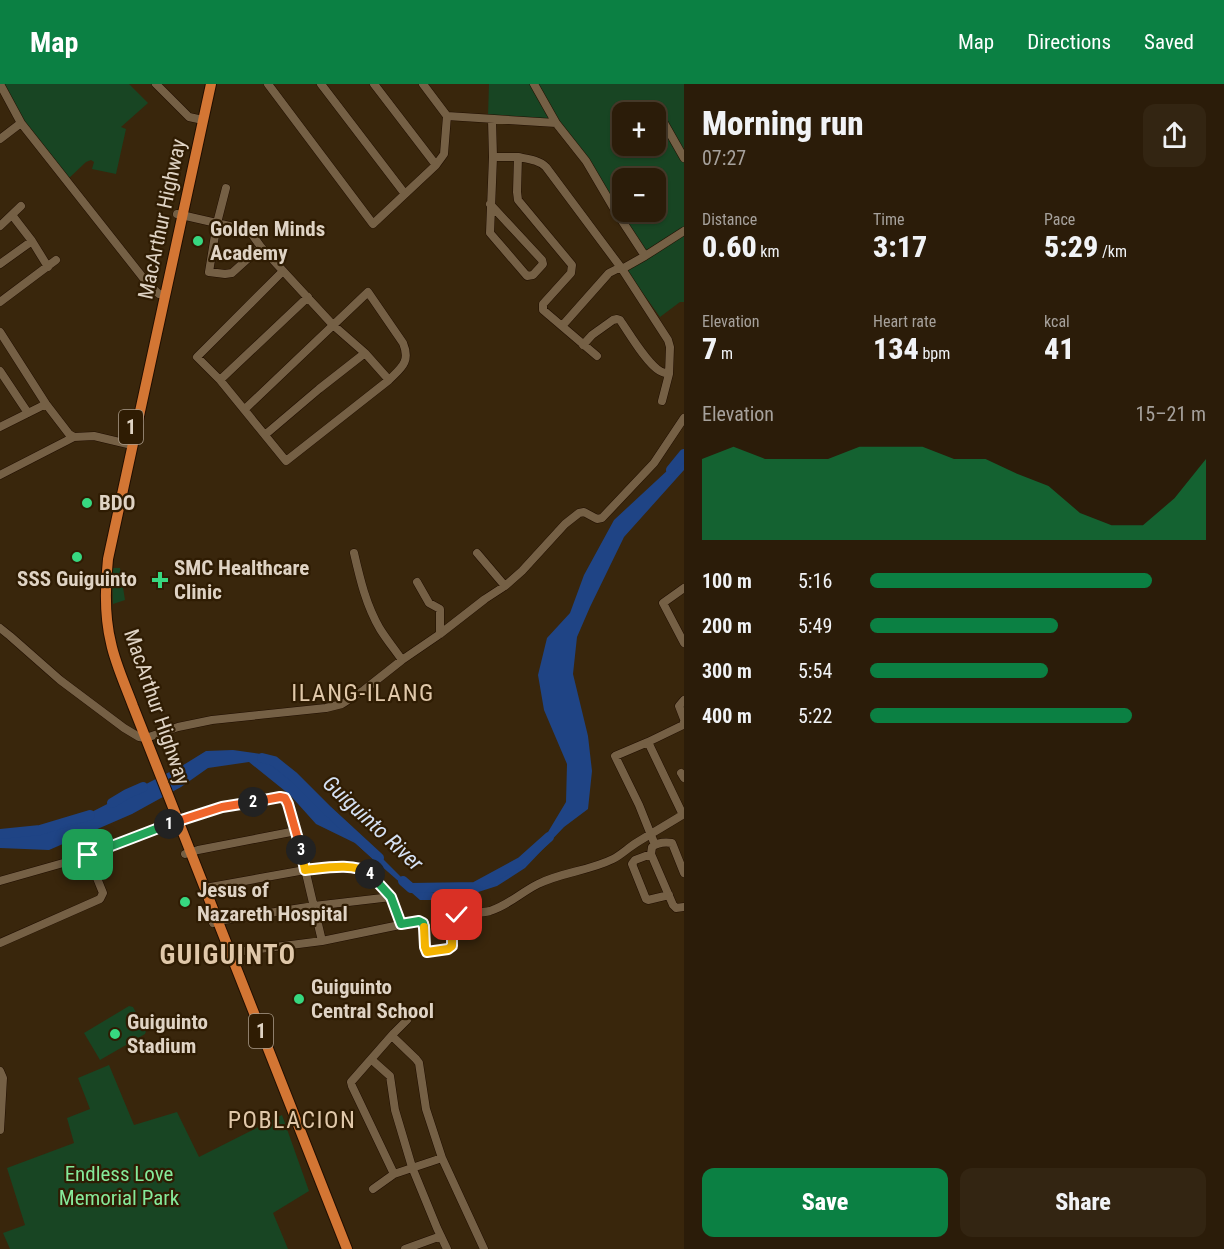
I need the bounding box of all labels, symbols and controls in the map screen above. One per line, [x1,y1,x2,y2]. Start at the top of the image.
text: Map [30,26,78,59]
text: Map [958,30,994,54]
text: Directions [1027,30,1111,54]
text: Saved [1144,30,1194,54]
map controls [612,102,666,222]
button: + [612,102,666,156]
text: Morning run [702,104,864,143]
button: share [1143,104,1206,167]
street label: MacArthur Highway [133,137,191,301]
text: 07:27 [702,146,746,170]
button: − [612,168,666,222]
text: Distance [702,210,757,229]
text: Time [873,210,905,229]
text: Pace [1044,210,1075,229]
place label: Golden Minds Academy [210,217,325,265]
text: 0.60 [702,229,757,264]
text: 3:17 [873,229,927,264]
text: 5:29 [1044,229,1098,264]
marker: Golden Minds Academy [191,234,205,248]
text: km [757,242,780,261]
text: /km [1098,242,1127,261]
text: Elevation [702,312,760,331]
text: Heart rate [873,312,936,331]
text: kcal [1044,312,1070,331]
text: 7 [702,331,717,366]
text: 134 [873,331,919,366]
text: 41 [1044,331,1075,366]
text: m [717,344,733,363]
text: bpm [919,344,950,363]
text: Elevation [702,402,774,426]
text: 15–21 m [1135,402,1206,426]
road number: 1 [119,410,143,444]
place label: BDO [99,491,135,515]
marker: BDO [80,496,94,510]
marker: SSS Guiguinto [70,550,84,564]
place label: SMC Healthcare Clinic [174,556,309,604]
place label: SSS Guiguinto [17,567,137,591]
text: 100 m [702,569,752,593]
text: 5:16 [798,569,832,593]
marker: SMC Healthcare Clinic [151,571,169,589]
text: 200 m [702,614,752,638]
text: 5:49 [798,614,832,638]
street label: MacArthur Highway [119,626,195,788]
text: 300 m [702,659,752,683]
text: 5:54 [798,659,832,683]
district label: ILANG-ILANG [291,679,435,707]
text: 400 m [702,704,752,728]
text: 5:22 [798,704,832,728]
water label: Guiguinto River [318,770,428,876]
pin: 2 [238,787,268,817]
text: 2 [249,792,257,811]
pin: 1 [154,809,184,839]
text: 1 [165,814,173,833]
pin [62,829,113,880]
pin: 3 [286,835,316,865]
icon: arrive [71,838,104,871]
text: 3 [297,840,305,859]
pin: 4 [355,859,385,889]
text: 4 [366,864,374,883]
place label: Jesus of Nazareth Hospital [197,878,348,926]
pin [431,889,482,940]
marker: Jesus of Nazareth Hospital [178,895,192,909]
icon: check [440,898,473,931]
district label: GUIGUINTO [159,939,297,971]
place label: Guiguinto Central School [311,975,434,1023]
marker: Guiguinto Central School [292,992,306,1006]
place label: Guiguinto Stadium [127,1010,208,1058]
road number: 1 [249,1014,273,1048]
marker: Guiguinto Stadium [108,1027,122,1041]
district label: POBLACION [228,1106,356,1134]
park label: Endless Love Memorial Park [59,1162,180,1210]
button: Save [702,1168,948,1237]
button: Share [960,1168,1206,1237]

